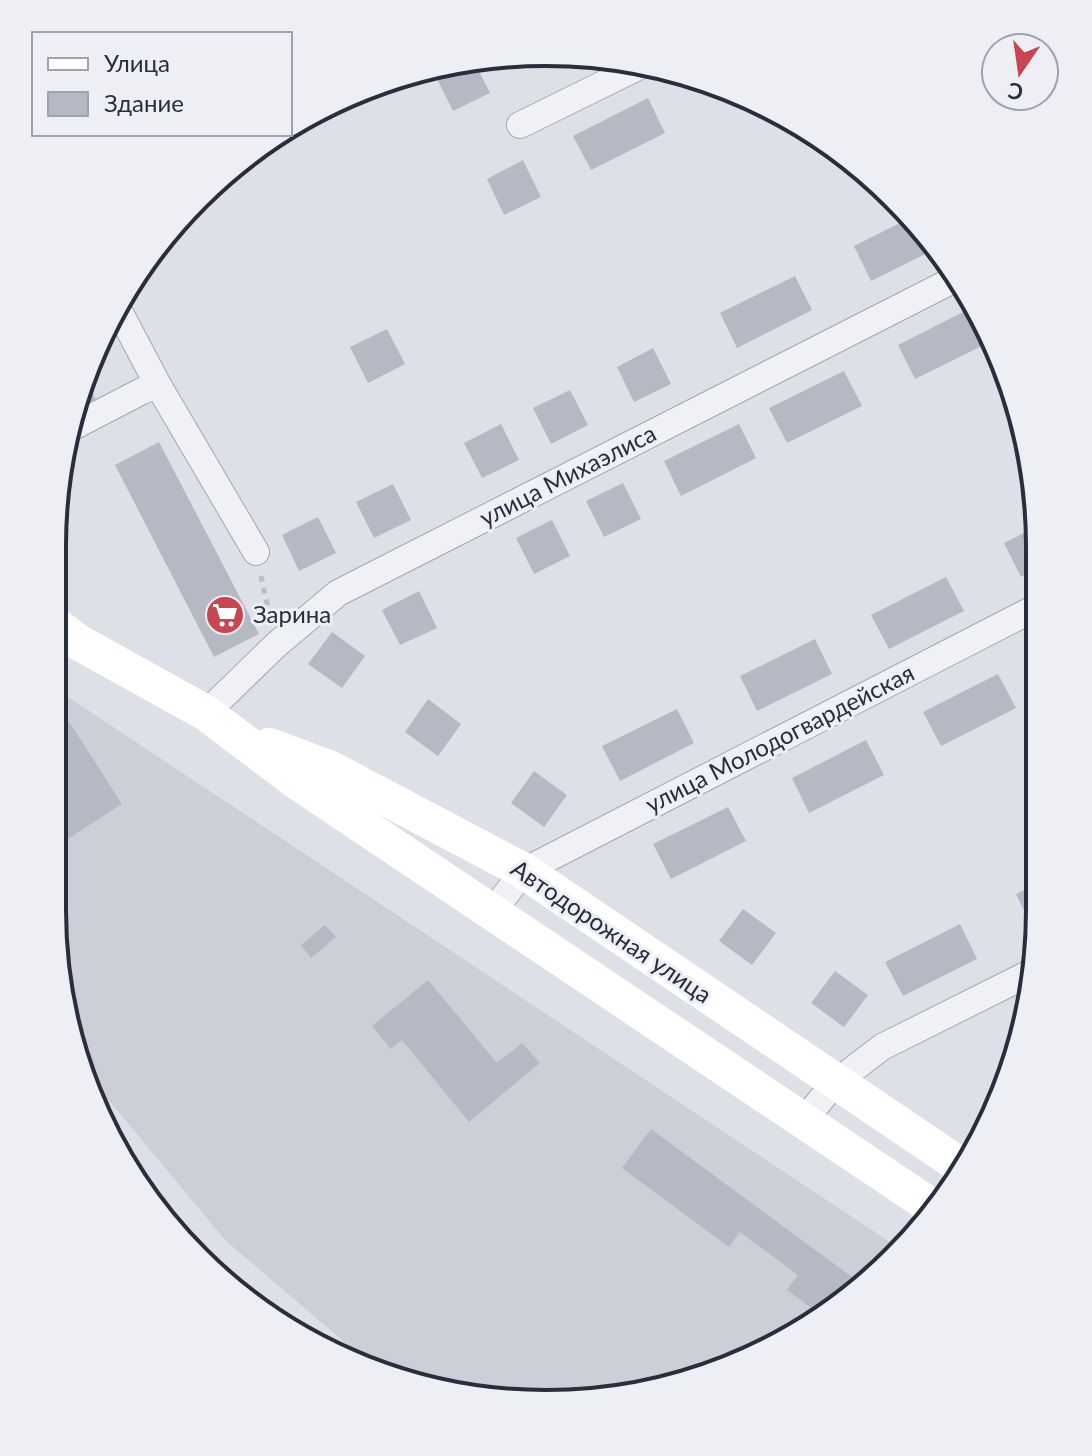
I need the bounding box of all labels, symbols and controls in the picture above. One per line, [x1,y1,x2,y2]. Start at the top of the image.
legend [32,32,292,136]
north arrow [980,32,1060,112]
text: Улица [104,48,170,77]
text: С [1005,77,1026,107]
text: Здание [104,88,184,117]
street label: улица Михаэлиса [474,418,660,532]
supermarket icon: Зарина [204,594,246,636]
place label: Зарина [253,599,331,628]
street label: улица Молодогвардейская [640,657,919,818]
street label: Автодорожная улица [506,853,718,1009]

